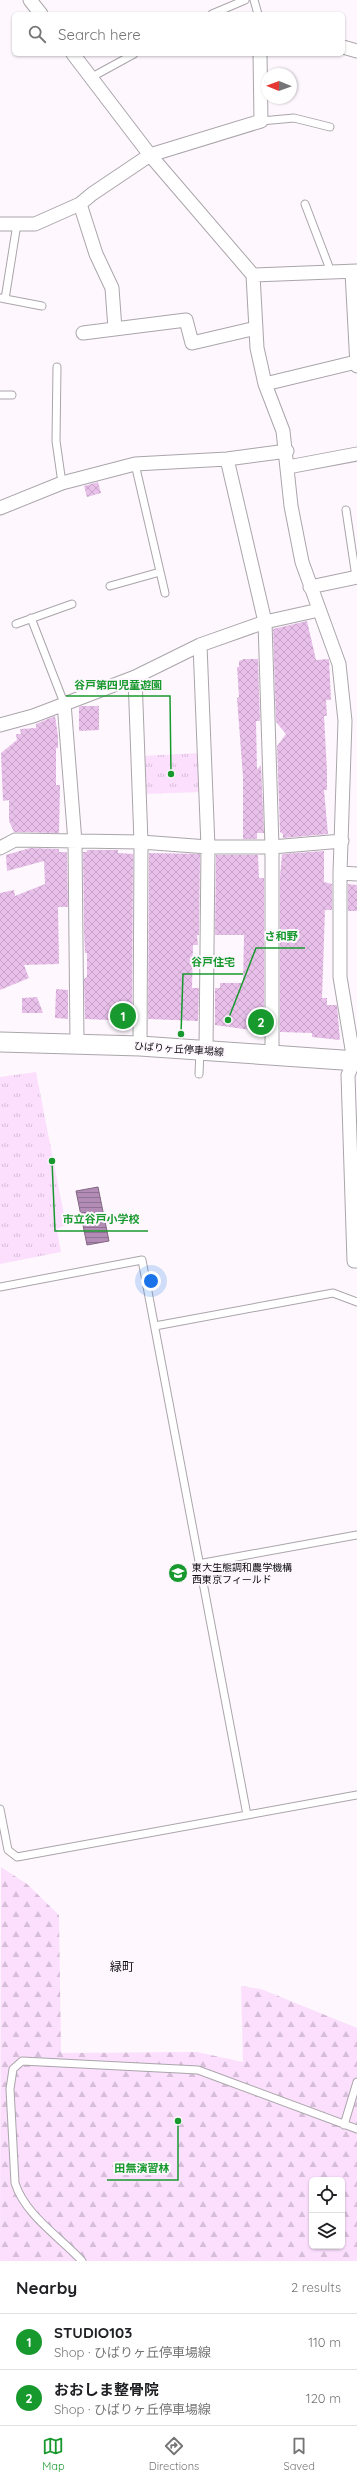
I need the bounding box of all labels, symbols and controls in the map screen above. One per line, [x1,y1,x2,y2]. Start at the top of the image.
search box [12,12,345,56]
icon: search [26,23,48,45]
text: Search here [58,25,141,44]
north arrow [261,68,297,104]
callout: 谷戸第四児童遊園 [66,673,170,696]
text: 谷戸第四児童遊園 [74,678,162,692]
callout: さ和野 [256,925,305,948]
text: さ和野 [265,929,298,943]
callout: 谷戸住宅 [183,951,243,974]
text: 谷戸住宅 [191,955,235,969]
pin: 1 [110,1001,136,1031]
pin: 2 [248,1007,274,1037]
street label: ひばりヶ丘停車場線 [134,1039,224,1059]
callout: 市立谷戸小学校 [55,1208,148,1231]
text: 市立谷戸小学校 [63,1212,140,1226]
your location [141,1271,161,1291]
place label: 東大生態調和農学機構 西東京フィールド [192,1561,292,1586]
school or university icon: 東大生態調和農学機構 西東京フィールド [167,1562,189,1584]
district label: 緑町 [110,1959,134,1974]
callout: 田無演習林 [107,2157,178,2180]
text: 田無演習林 [115,2161,170,2175]
map controls [309,2177,345,2249]
button: locate [309,2177,345,2213]
button: layers [309,2213,345,2249]
text: Nearby [16,2277,77,2298]
text: 2 results [291,2279,341,2295]
text: STUDIO103 [54,2323,132,2342]
text: 1 [26,2334,32,2350]
text: 110 m [308,2334,341,2350]
text: Shop · ひばりヶ丘停車場線 [54,2344,211,2360]
text: おおしま整骨院 [54,2380,159,2399]
text: 2 [25,2390,33,2406]
text: 120 m [306,2390,341,2406]
text: Shop · ひばりヶ丘停車場線 [54,2401,211,2417]
tab: Map [42,2435,65,2473]
tab: Directions [149,2435,199,2473]
tab: Saved [283,2435,315,2473]

